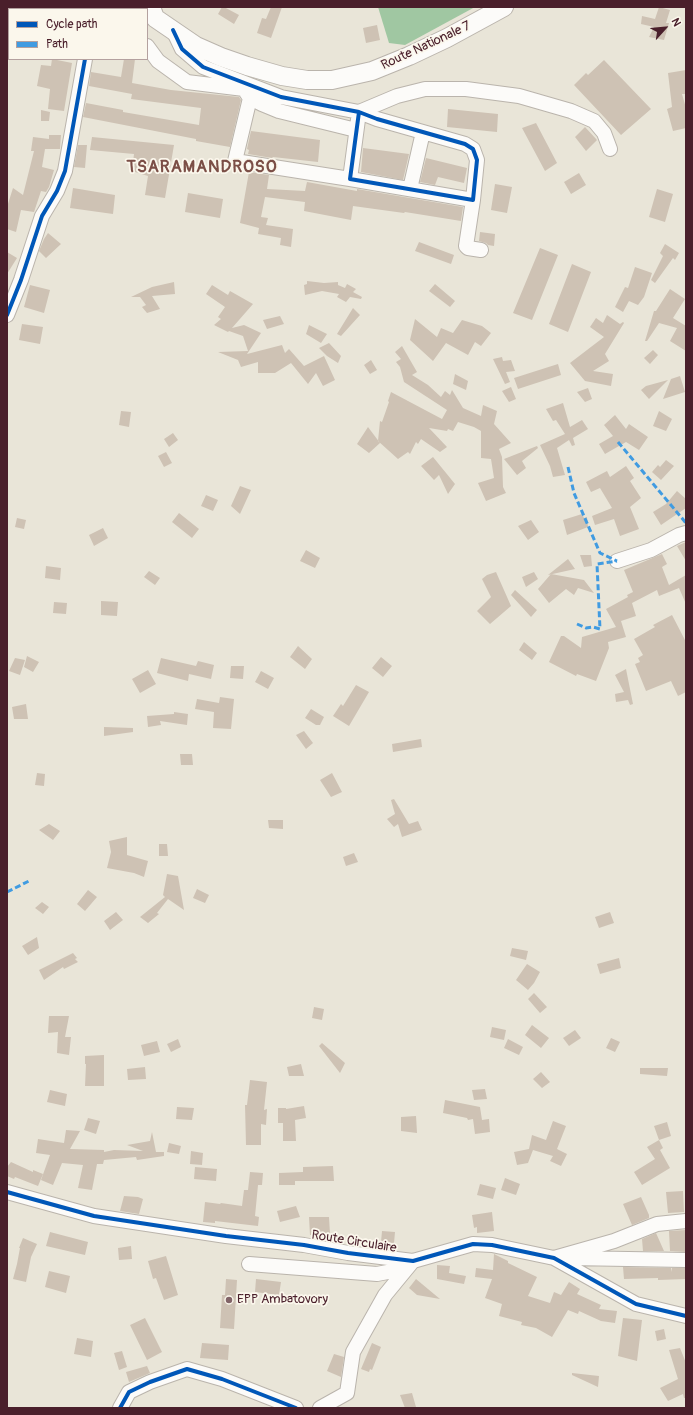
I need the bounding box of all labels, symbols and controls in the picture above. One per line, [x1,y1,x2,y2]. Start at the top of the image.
legend [8,8,148,60]
north arrow [645,8,685,48]
text: N [669,16,684,29]
text: Cycle path [46,17,97,32]
street label: Route Nationale 7 [379,18,473,74]
text: Path [46,37,68,52]
district label: TSARAMANDROSO [126,158,278,178]
street label: Route Circulaire [310,1228,398,1256]
place label: EPP Ambatovory [237,1292,328,1308]
marker: EPP Ambatovory [224,1295,234,1305]

